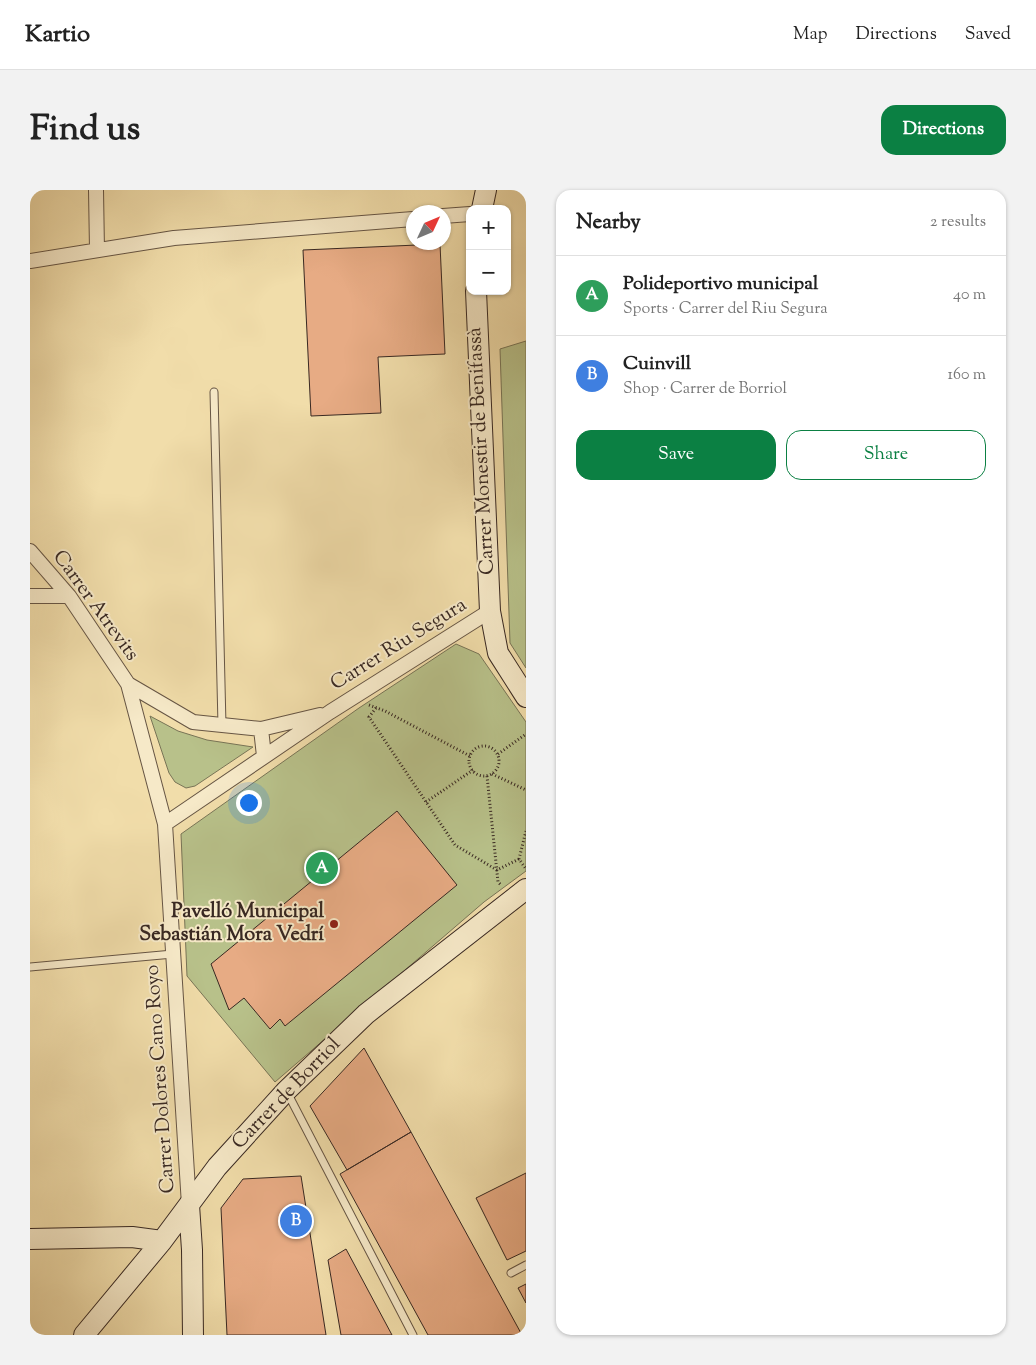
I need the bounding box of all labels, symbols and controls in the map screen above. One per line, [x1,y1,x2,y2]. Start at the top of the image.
text: Kartio [25,18,90,52]
text: Map [793,22,828,48]
text: Directions [856,22,937,48]
text: Saved [965,22,1011,48]
text: Find us [30,105,140,156]
button: Directions [881,105,1006,155]
north arrow [406,205,451,250]
map controls [466,205,511,295]
button: + [466,205,511,250]
text: Nearby [576,208,641,238]
text: 2 results [930,211,986,234]
button: − [466,250,511,295]
text: Polideportivo municipal [623,271,818,298]
text: A [586,284,599,307]
text: 40 m [953,284,986,307]
text: Sports · Carrer del Riu Segura [623,298,828,321]
street label: Carrer Monestir de Benifassà [461,326,503,576]
text: Cuinvill [623,351,691,378]
text: B [587,364,597,387]
text: 160 m [948,364,986,387]
text: Shop · Carrer de Borriol [623,378,787,401]
button: Save [576,430,776,480]
button: Share [786,430,986,480]
street label: Carrer Atrevits [45,544,145,668]
street label: Carrer Riu Segura [325,591,473,699]
your location [236,790,262,816]
pin: A [306,849,338,887]
place label: Pavelló Municipal Sebastián Mora Vedrí [139,898,324,950]
marker: Pavelló Municipal Sebastián Mora Vedrí [328,918,340,930]
street label: Carrer Dolores Cano Royo [139,964,183,1194]
street label: Carrer de Borriol [226,1031,348,1157]
pin: B [280,1202,312,1240]

